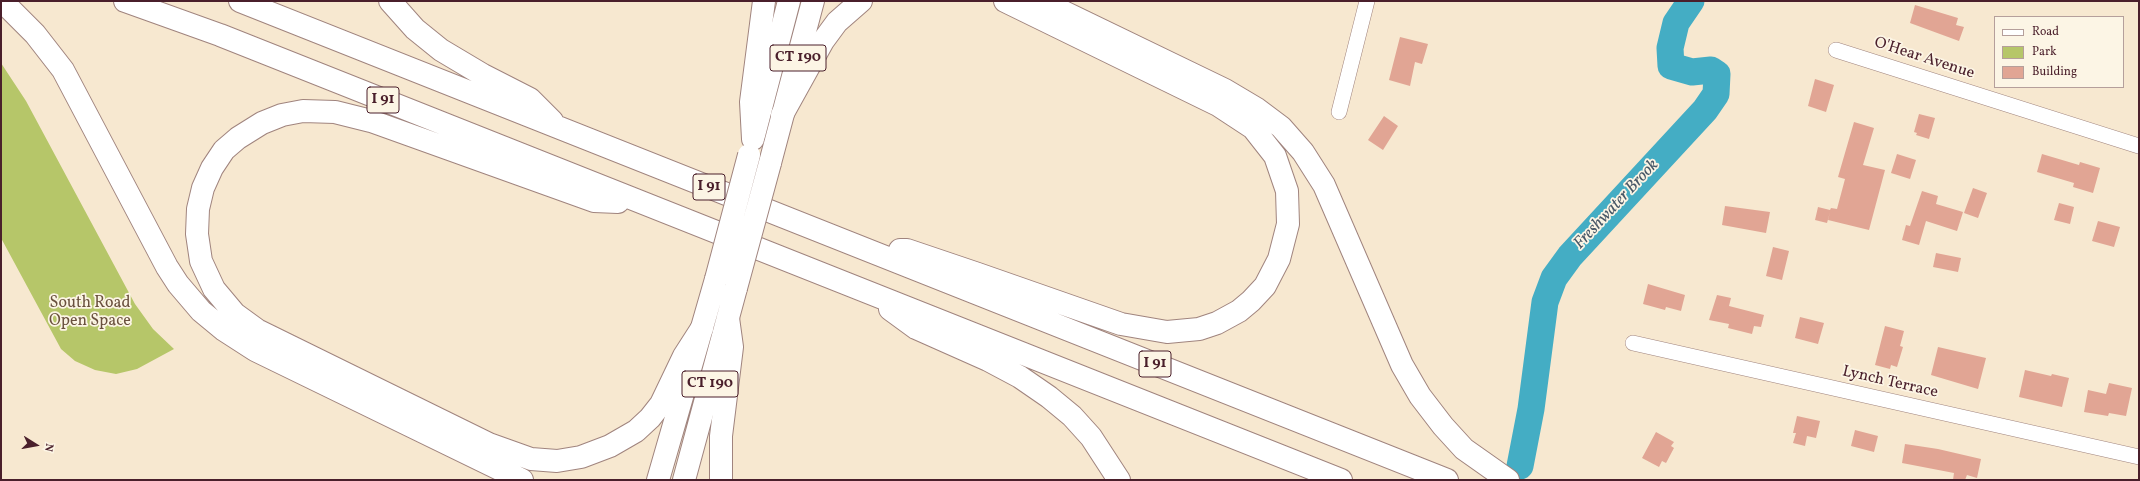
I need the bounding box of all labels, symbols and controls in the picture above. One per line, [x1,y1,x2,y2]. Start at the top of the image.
legend [1994,16,2124,88]
text: Road [2032,24,2059,40]
street label: O'Hear Avenue [1871,34,1977,84]
text: Park [2032,44,2057,60]
road number: CT 190 [770,45,826,71]
text: Building [2032,64,2077,80]
road number: I 91 [367,87,399,113]
water label: Freshwater Brook [1570,156,1664,254]
road number: I 91 [693,174,725,200]
park label: South Road Open Space [49,294,131,332]
road number: I 91 [1139,351,1171,377]
street label: Lynch Terrace [1840,363,1940,403]
road number: CT 190 [682,371,738,397]
north arrow [16,425,56,465]
text: N [40,442,56,453]

